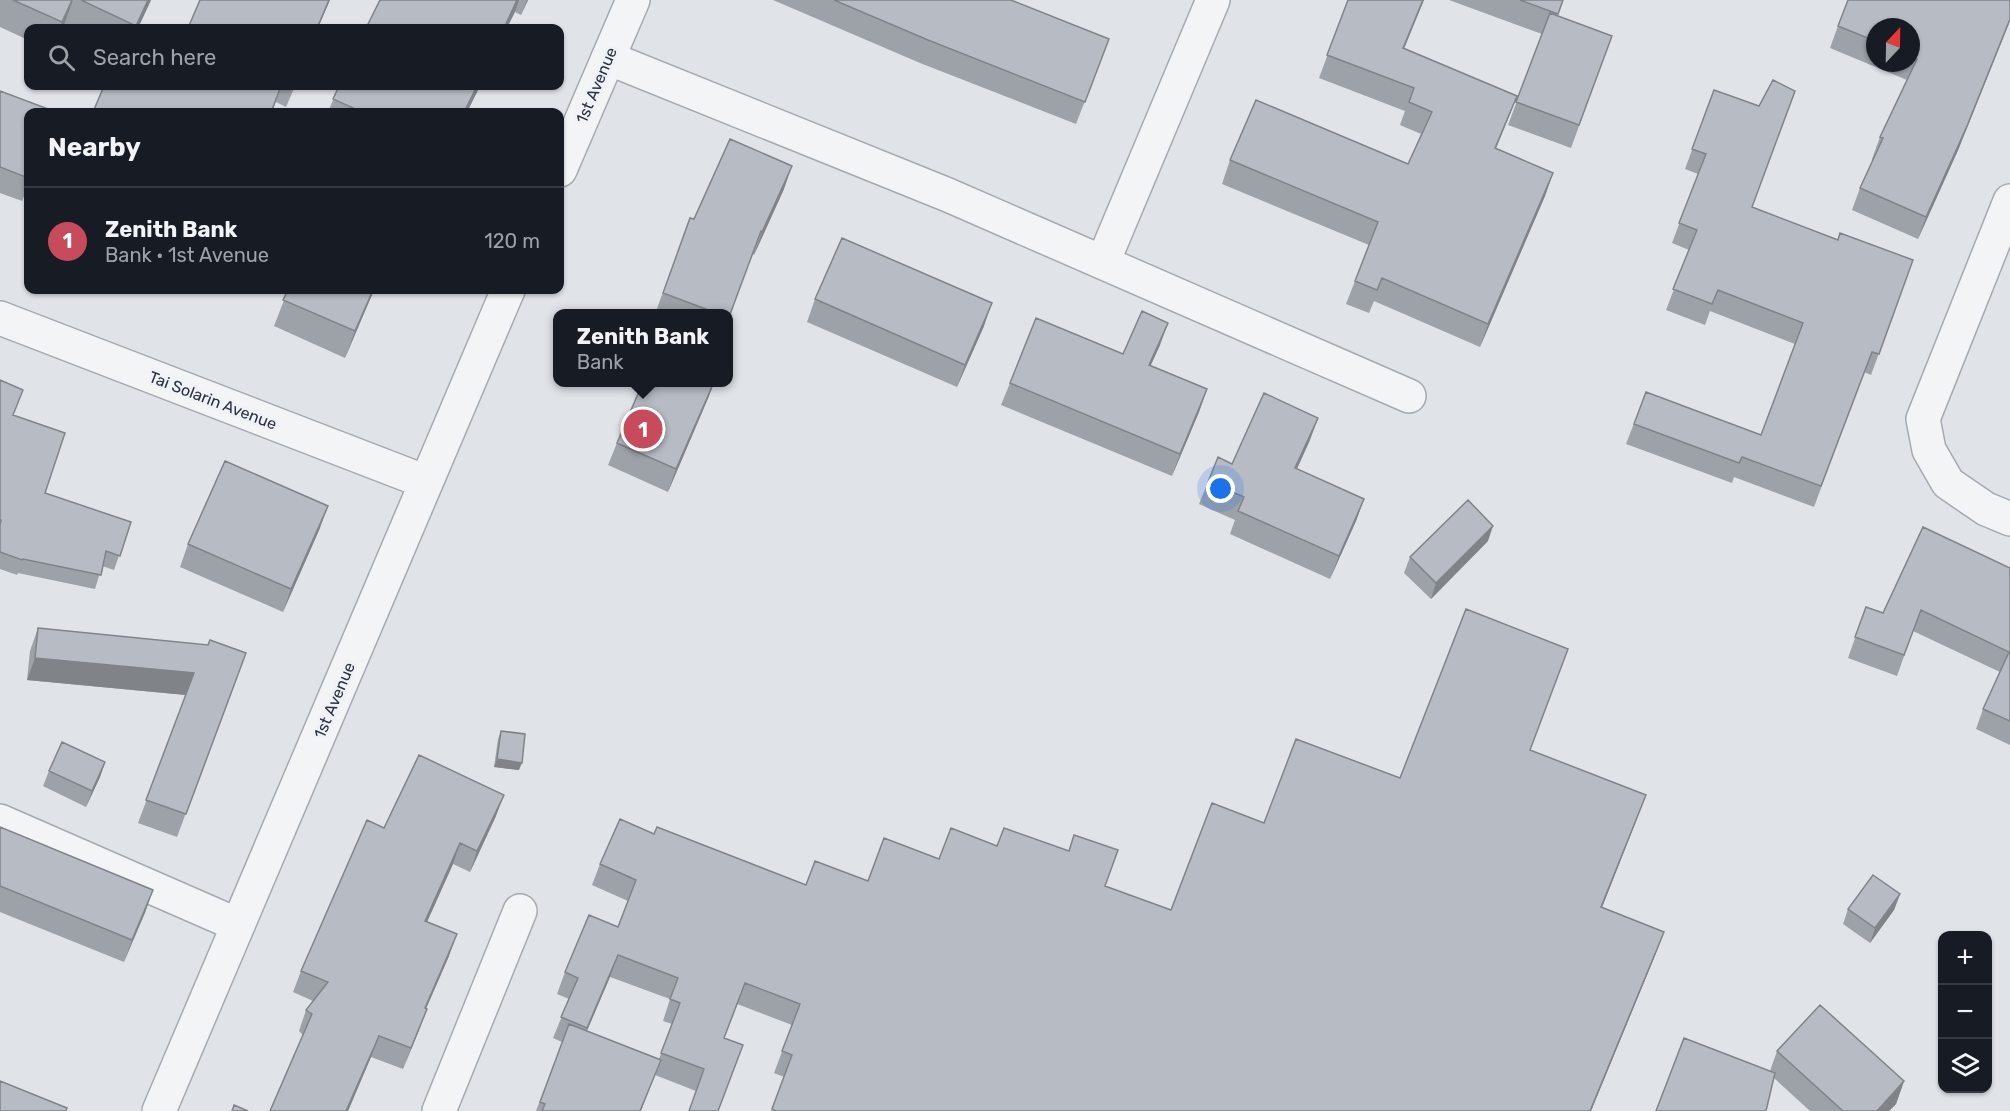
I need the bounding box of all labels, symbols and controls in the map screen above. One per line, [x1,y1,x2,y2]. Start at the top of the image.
north arrow [1866,18,1920,72]
search box [24,24,564,90]
icon: search [45,41,78,74]
text: Search here [93,44,216,71]
street label: 1st Avenue [572,44,621,126]
text: Nearby [48,132,141,163]
text: Zenith Bank [105,216,237,243]
text: 1 [63,229,72,253]
text: 120 m [484,229,540,253]
text: Bank · 1st Avenue [105,243,269,267]
popup [553,309,733,387]
text: Zenith Bank [577,323,709,350]
text: Bank [577,350,624,374]
street label: Tai Solarin Avenue [146,367,279,434]
pin: 1 [624,406,662,452]
your location [1206,474,1235,503]
street label: 1st Avenue [310,659,359,741]
map controls [1938,931,1992,1093]
button: + [1938,931,1992,985]
button: − [1938,985,1992,1039]
button: layers [1938,1039,1992,1093]

